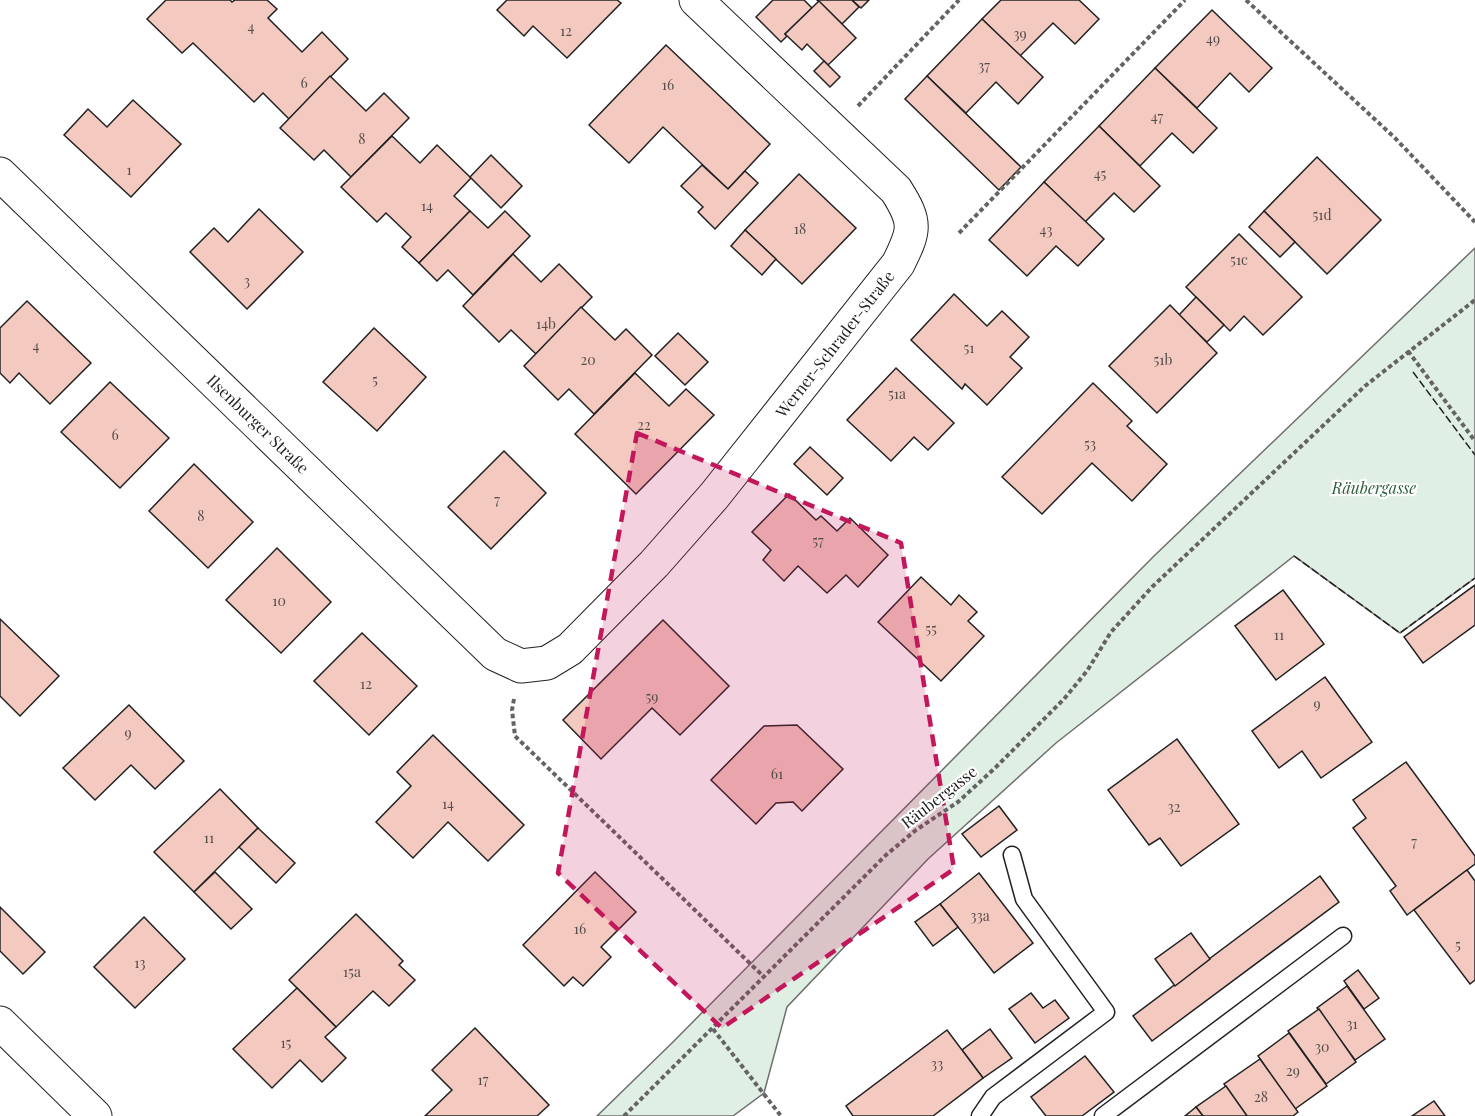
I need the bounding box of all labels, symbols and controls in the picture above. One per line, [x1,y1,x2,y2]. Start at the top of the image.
house number: 4 [248,17,255,36]
house number: 12 [560,21,572,40]
house number: 39 [1013,24,1027,43]
house number: 49 [1206,29,1220,48]
house number: 37 [978,56,990,75]
house number: 6 [300,73,308,92]
house number: 16 [662,75,674,94]
house number: 47 [1151,107,1164,126]
house number: 8 [358,129,366,148]
house number: 1 [126,160,132,179]
house number: 45 [1094,164,1107,183]
house number: 14 [421,196,433,215]
house number: 51d [1312,205,1332,224]
house number: 18 [794,219,806,238]
house number: 43 [1040,220,1052,239]
house number: 51c [1230,250,1248,269]
street label: Werner-Schrader-Straße [770,266,899,422]
house number: 3 [244,271,250,290]
house number: 14b [536,314,556,333]
house number: 4 [33,336,40,355]
house number: 51 [964,338,975,357]
house number: 20 [580,350,596,369]
house number: 51b [1154,350,1173,369]
street label: Ilsenburger Straße [203,369,314,478]
house number: 5 [372,370,378,389]
house number: 51a [888,384,906,403]
house number: 22 [637,415,651,434]
house number: 6 [111,425,119,444]
house number: 53 [1084,434,1096,453]
park label: Räubergasse [1331,477,1416,498]
house number: 7 [494,490,500,509]
house number: 8 [197,506,205,525]
house number: 57 [812,531,824,550]
house number: 10 [272,591,286,610]
house number: 55 [925,619,937,638]
house number: 11 [1274,625,1284,644]
house number: 12 [360,674,372,693]
house number: 59 [646,687,658,706]
house number: 9 [1313,694,1321,713]
house number: 9 [124,723,132,742]
street label: Räubergasse [897,760,981,833]
house number: 61 [771,764,783,783]
house number: 14 [442,794,454,813]
house number: 32 [1167,797,1181,816]
house number: 11 [204,828,214,847]
house number: 7 [1411,832,1417,851]
house number: 33a [970,906,990,925]
house number: 16 [574,919,586,938]
house number: 5 [1455,935,1461,954]
house number: 13 [134,953,146,972]
house number: 15a [343,962,361,981]
house number: 31 [1346,1014,1358,1033]
house number: 15 [281,1033,292,1052]
house number: 30 [1315,1037,1329,1056]
house number: 33 [931,1054,943,1073]
house number: 29 [1286,1061,1300,1080]
house number: 17 [478,1070,489,1089]
house number: 28 [1254,1087,1268,1106]

